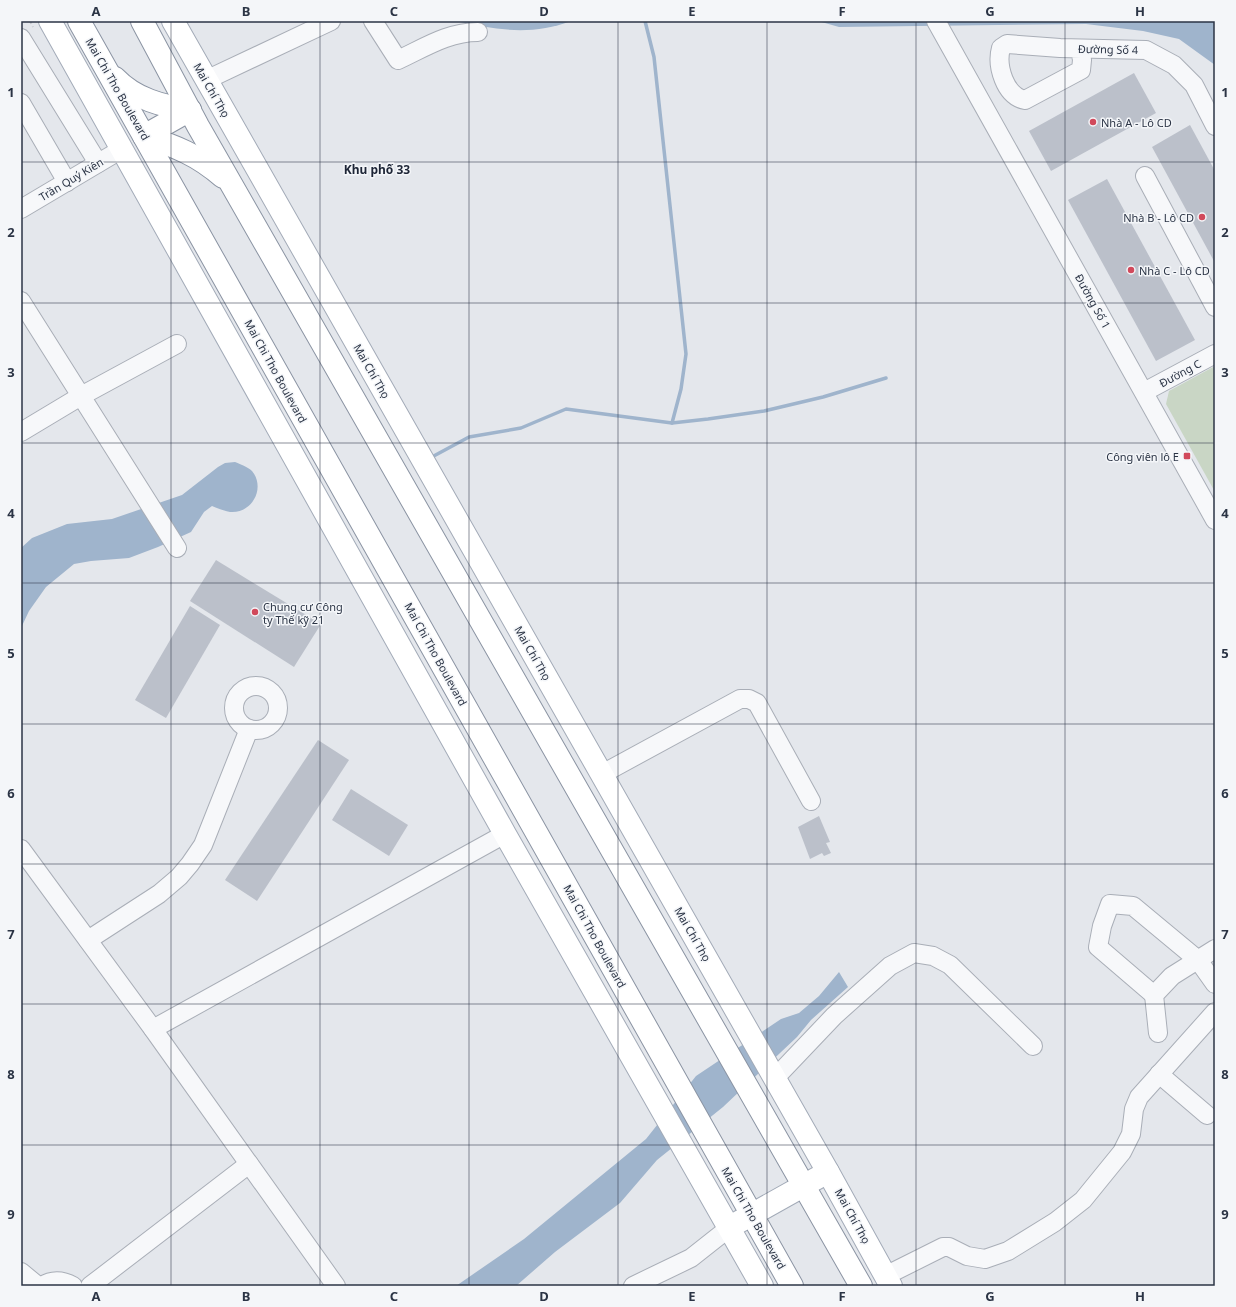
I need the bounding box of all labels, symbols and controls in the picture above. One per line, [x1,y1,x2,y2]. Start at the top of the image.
text: A [92,2,101,20]
text: B [242,2,250,20]
text: C [390,2,398,20]
text: D [539,2,549,20]
text: E [688,2,696,20]
text: F [838,2,846,20]
text: G [985,2,995,20]
text: H [1135,2,1145,20]
street label: Mai Chi Tho Boulevard [83,35,153,143]
street label: Đường Số 4 [1078,41,1139,57]
street label: Mai Chí Thọ [190,60,234,120]
text: 1 [7,83,15,101]
text: 1 [1221,83,1229,101]
place label: Nhà A - Lô CD [1101,115,1172,130]
marker: Nhà A - Lô CD [1088,117,1098,127]
street label: Trần Quý Kiên [36,154,106,204]
district label: Khu phố 33 [344,161,410,178]
place label: Nhà B - Lô CD [1123,210,1194,225]
marker: Nhà B - Lô CD [1197,212,1207,222]
text: 2 [7,223,15,241]
text: 2 [1221,223,1229,241]
place label: Nhà C - Lô CD [1139,263,1210,278]
marker: Nhà C - Lô CD [1126,265,1136,275]
street label: Đường Số 1 [1072,271,1114,331]
street label: Mai Chi Tho Boulevard [241,317,311,425]
street label: Mai Chí Thọ [350,341,394,401]
street label: Đường C [1156,356,1204,390]
text: 3 [7,363,15,381]
text: 3 [1221,363,1229,381]
place label: Công viên lô E [1106,449,1179,464]
marker: Công viên lô E [1182,451,1192,461]
text: 4 [7,504,15,522]
text: 4 [1221,504,1229,522]
place label: Chung cư Công ty Thế kỹ 21 [263,599,343,627]
street label: Mai Chi Tho Boulevard [401,600,471,708]
marker: Chung cư Công ty Thế kỹ 21 [250,607,260,617]
street label: Mai Chí Thọ [511,623,555,683]
text: 5 [7,644,15,662]
text: 5 [1221,644,1229,662]
text: 6 [7,784,15,802]
text: 6 [1221,784,1229,802]
street label: Mai Chi Tho Boulevard [560,882,630,990]
street label: Mai Chí Thọ [671,904,715,964]
text: 7 [7,925,15,943]
text: 7 [1221,925,1229,943]
text: 8 [7,1065,15,1083]
text: 8 [1221,1065,1229,1083]
street label: Mai Chi Tho Boulevard [719,1164,789,1272]
street label: Mai Chí Thọ [832,1186,874,1247]
text: 9 [7,1205,15,1223]
text: 9 [1221,1205,1229,1223]
text: A [92,1287,101,1305]
text: B [242,1287,250,1305]
text: C [390,1287,398,1305]
text: D [539,1287,549,1305]
text: E [688,1287,696,1305]
text: F [838,1287,846,1305]
text: G [985,1287,995,1305]
text: H [1135,1287,1145,1305]

